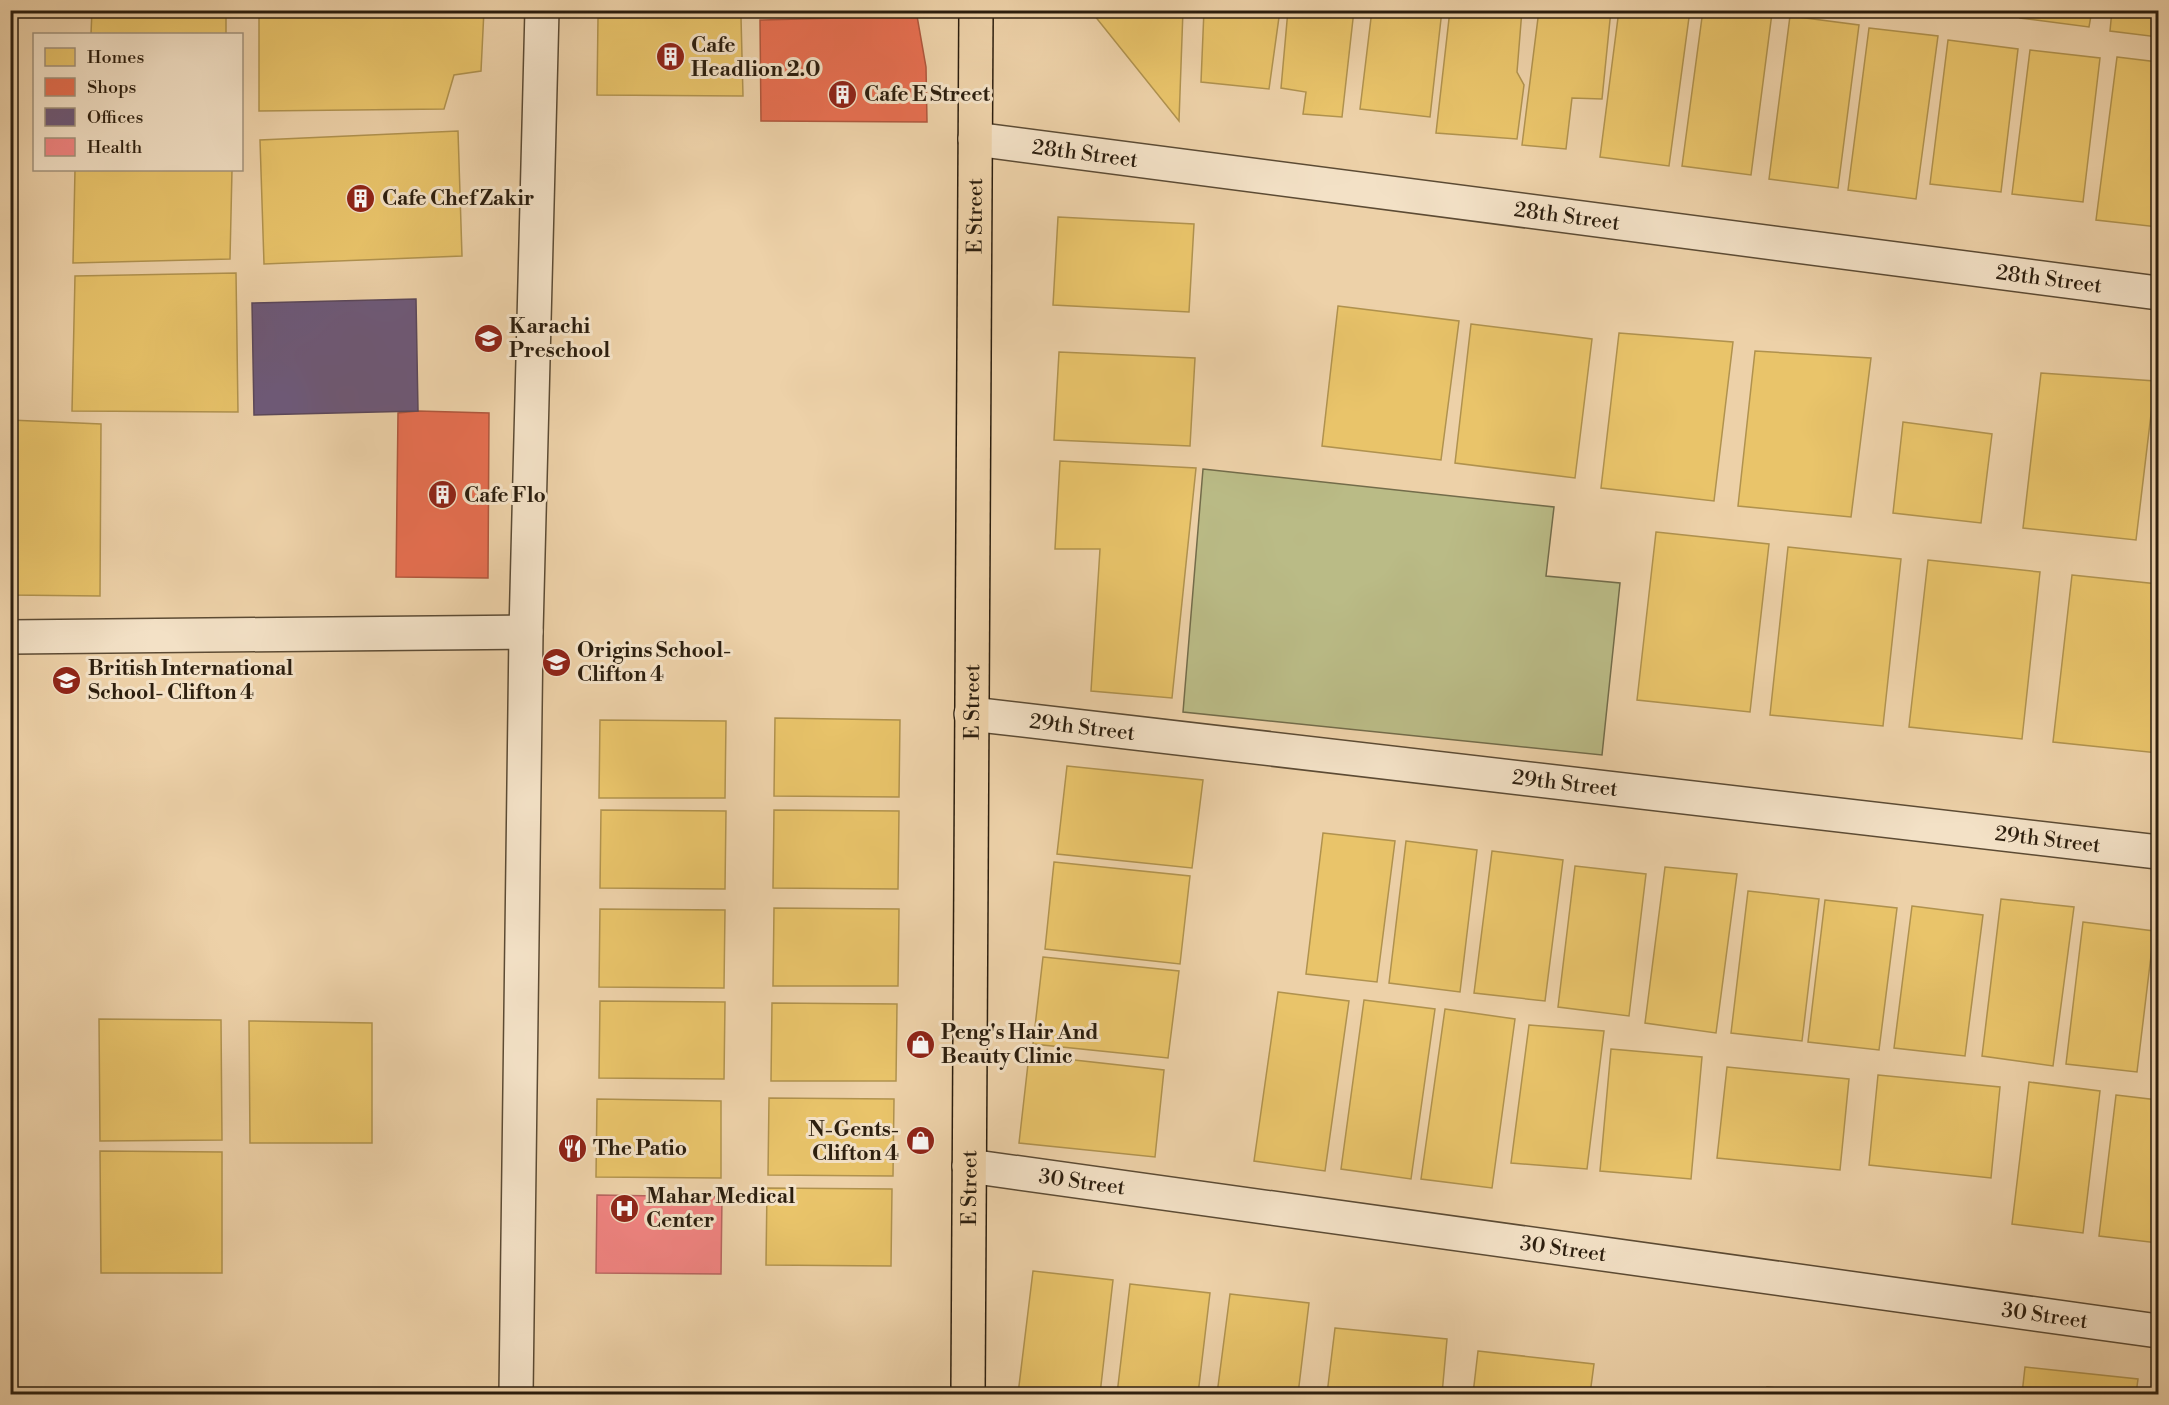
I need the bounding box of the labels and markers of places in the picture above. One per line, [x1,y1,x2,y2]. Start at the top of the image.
place label: Cafe Headlion 2.0 [691,33,821,83]
building icon: Cafe Headlion 2.0 [654,41,686,73]
building icon: Cafe E Street [827,78,859,110]
place label: Cafe E Street [864,82,991,108]
building icon: Cafe Chef Zakir [345,182,377,214]
place label: Cafe Chef Zakir [382,186,534,212]
place label: Karachi Preschool [509,314,610,364]
school or university icon: Karachi Preschool [472,322,504,354]
building icon: Cafe Flo [427,479,459,511]
place label: Cafe Flo [464,483,546,509]
place label: Origins School- Clifton 4 [577,638,731,688]
school or university icon: Origins School- Clifton 4 [540,646,572,678]
place label: British International School- Clifton 4 [88,656,293,706]
school or university icon: British International School- Clifton 4 [51,664,83,696]
place label: Peng's Hair And Beauty Clinic [941,1020,1099,1070]
shop icon: Peng's Hair And Beauty Clinic [904,1028,936,1060]
place label: N-Gents- Clifton 4 [808,1117,899,1167]
shop icon: N-Gents- Clifton 4 [904,1125,936,1157]
restaurant icon: The Patio [556,1132,588,1164]
place label: The Patio [593,1136,687,1162]
place label: Mahar Medical Center [646,1184,795,1234]
hospital icon: Mahar Medical Center [609,1192,641,1224]

